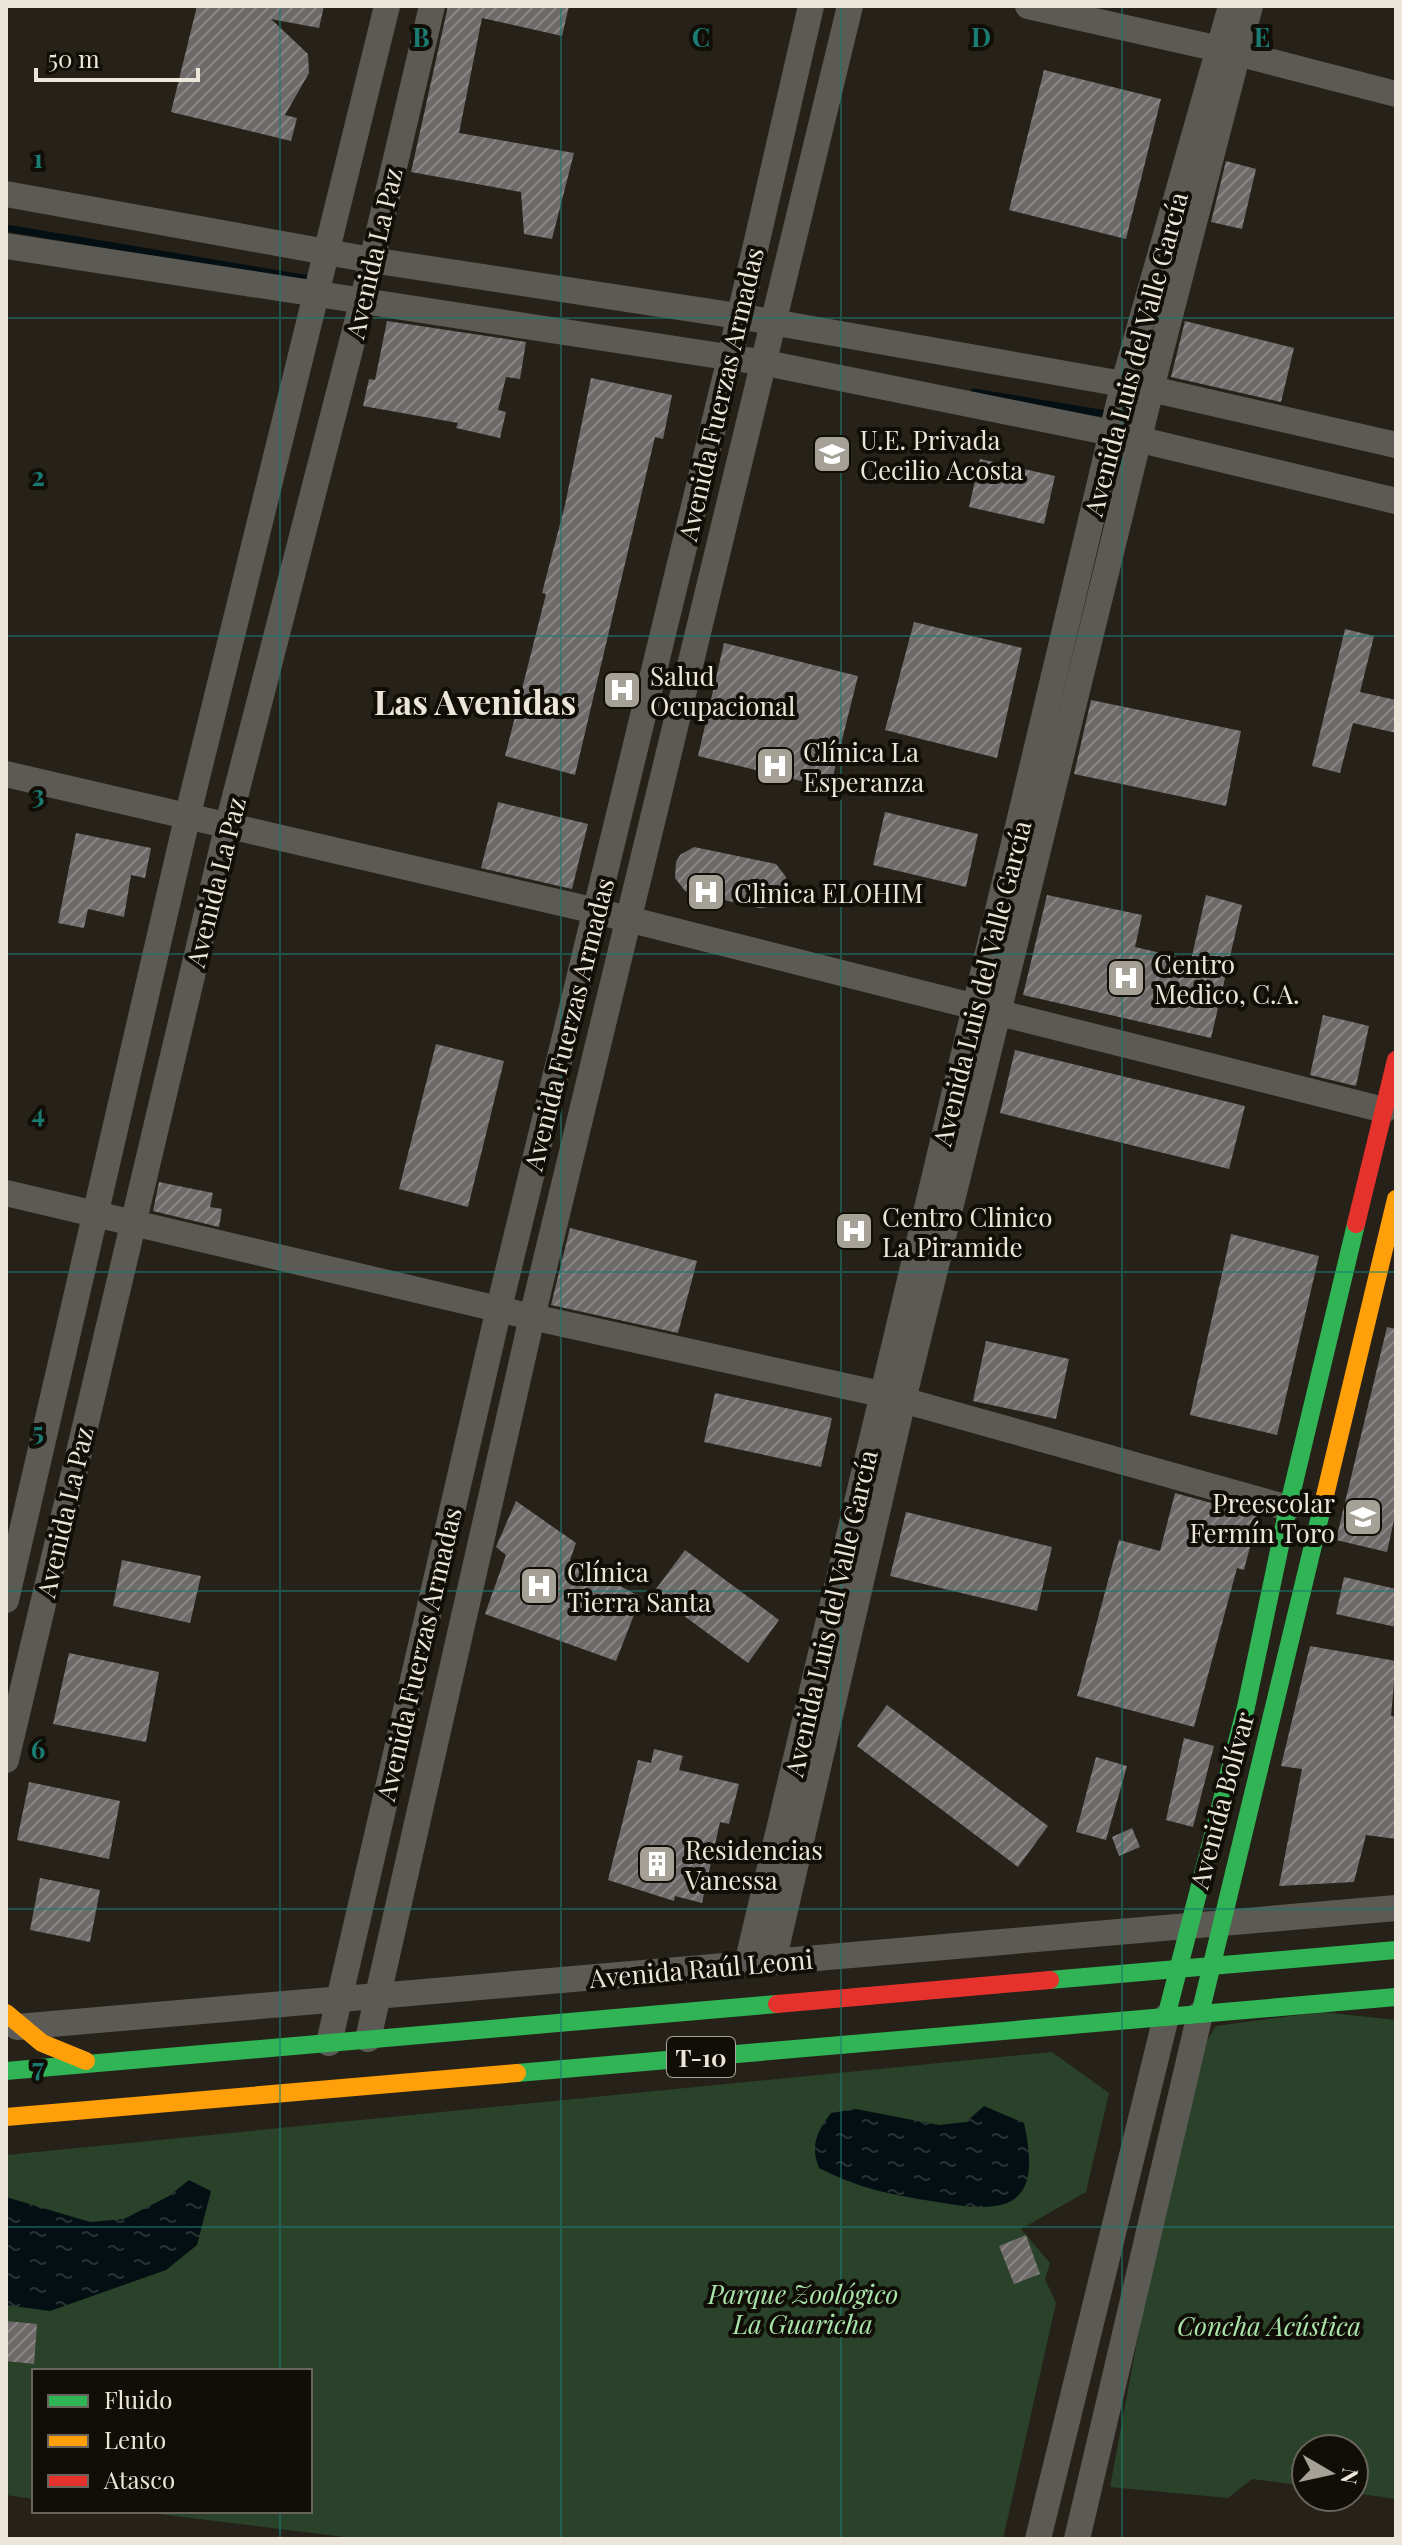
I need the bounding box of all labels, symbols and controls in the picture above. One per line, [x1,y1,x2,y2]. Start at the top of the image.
text: B [412,19,430,54]
text: C [692,19,710,54]
text: D [971,19,991,54]
text: E [1254,19,1270,54]
scale bar [36,32,198,82]
text: 50 m [48,42,100,74]
text: 1 [33,140,43,175]
street label: Avenida La Paz [336,164,410,343]
street label: Avenida Luis del Valle García [1075,188,1195,521]
street label: Avenida Fuerzas Armadas [669,244,771,545]
place label: U.E. Privada Cecilio Acosta [860,422,1023,487]
school or university icon: U.E. Privada Cecilio Acosta [811,433,853,475]
text: 2 [31,458,45,493]
place label: Salud Ocupacional [650,658,795,723]
hospital icon: Salud Ocupacional [601,669,643,711]
district label: Las Avenidas [374,678,576,724]
place label: Clínica La Esperanza [803,734,924,799]
hospital icon: Clínica La Esperanza [754,745,796,787]
text: 3 [32,776,44,811]
street label: Avenida La Paz [177,793,253,972]
street label: Avenida Luis del Valle García [923,817,1038,1150]
hospital icon: Clinica ELOHIM [685,871,727,913]
street label: Avenida Fuerzas Armadas [514,874,621,1175]
place label: Clinica ELOHIM [734,875,923,910]
place label: Centro Medico, C.A. [1154,946,1300,1011]
hospital icon: Centro Medico, C.A. [1105,957,1147,999]
text: 4 [31,1095,45,1130]
place label: Centro Clinico La Piramide [882,1199,1053,1264]
hospital icon: Centro Clinico La Piramide [833,1210,875,1252]
text: 5 [32,1413,44,1448]
street label: Avenida La Paz [27,1423,101,1602]
street label: Avenida Luis del Valle García [775,1446,885,1781]
place label: Preescolar Fermín Toro [1189,1485,1335,1550]
school or university icon: Preescolar Fermín Toro [1342,1496,1384,1538]
street label: Avenida Fuerzas Armadas [367,1504,469,1805]
place label: Clínica Tierra Santa [567,1554,711,1619]
hospital icon: Clínica Tierra Santa [518,1565,560,1607]
street label: Avenida Bolívar [1180,1707,1262,1893]
text: 6 [31,1731,45,1766]
place label: Residencias Vanessa [684,1832,823,1897]
building icon: Residencias Vanessa [636,1843,678,1885]
street label: Avenida Raúl Leoni [587,1941,814,1995]
road number: T-10 [667,2037,735,2077]
text: 7 [32,2049,44,2084]
park label: Parque Zoológico La Guaricha [707,2276,898,2341]
park label: Concha Acústica [1177,2308,1361,2343]
legend [32,2369,312,2513]
text: Fluido [104,2383,172,2415]
text: Lento [104,2423,166,2455]
north arrow [1290,2433,1370,2513]
text: Atasco [103,2463,175,2495]
text: N [1335,2466,1367,2487]

